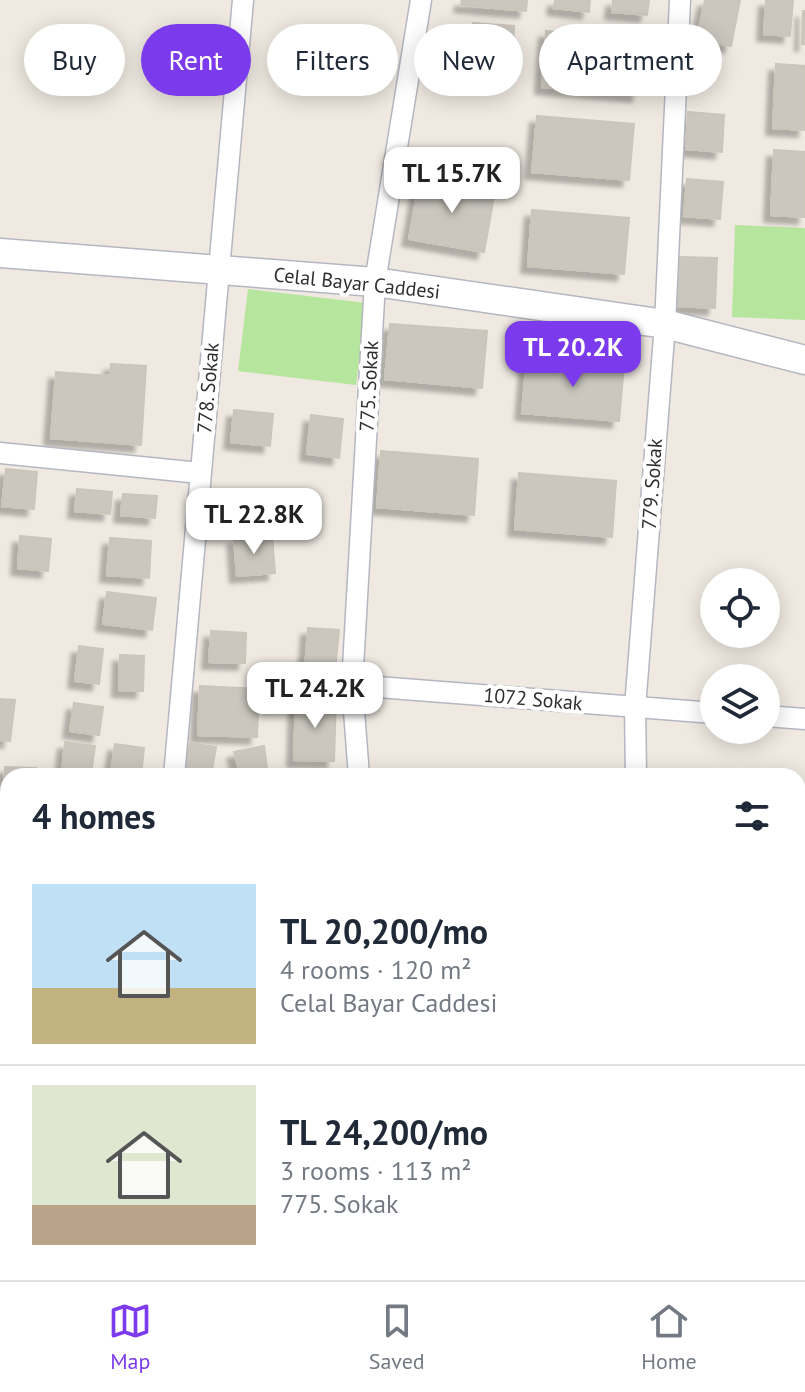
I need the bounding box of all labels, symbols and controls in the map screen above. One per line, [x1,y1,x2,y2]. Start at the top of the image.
chip: Buy [24,24,125,96]
chip: Rent [141,24,251,96]
chip: Filters [267,24,398,96]
chip: New [414,24,523,96]
chip: Apartment [539,24,722,96]
pin: TL 15.7K [369,147,535,215]
text: TL 15.7K [402,156,502,189]
street label: Celal Bayar Caddesi [272,261,442,305]
pin: TL 20.2K [490,321,656,389]
text: TL 20.2K [523,330,623,363]
street label: 775. Sokak [354,339,384,432]
street label: 778. Sokak [191,341,225,435]
street label: 779. Sokak [636,437,668,530]
pin: TL 22.8K [171,488,337,556]
text: TL 22.8K [204,497,304,530]
map controls [700,568,780,744]
button: locate [700,568,780,648]
pin: TL 24.2K [232,662,398,730]
button: layers [700,664,780,744]
text: TL 24.2K [265,671,365,704]
street label: 1072 Sokak [482,682,584,716]
text: 4 homes [32,794,156,838]
icon: filters [730,794,774,838]
text: TL 20,200/mo [280,909,488,953]
icon: home [96,916,192,1012]
text: 4 rooms · 120 m² [280,953,472,986]
text: Celal Bayar Caddesi [280,986,497,1019]
text: TL 24,200/mo [280,1110,488,1154]
icon: home [96,1117,192,1213]
text: 3 rooms · 113 m² [280,1154,472,1187]
text: 775. Sokak [280,1187,399,1220]
tab: Map [108,1299,152,1375]
tab: Saved [369,1299,425,1375]
tab: Home [641,1299,697,1375]

